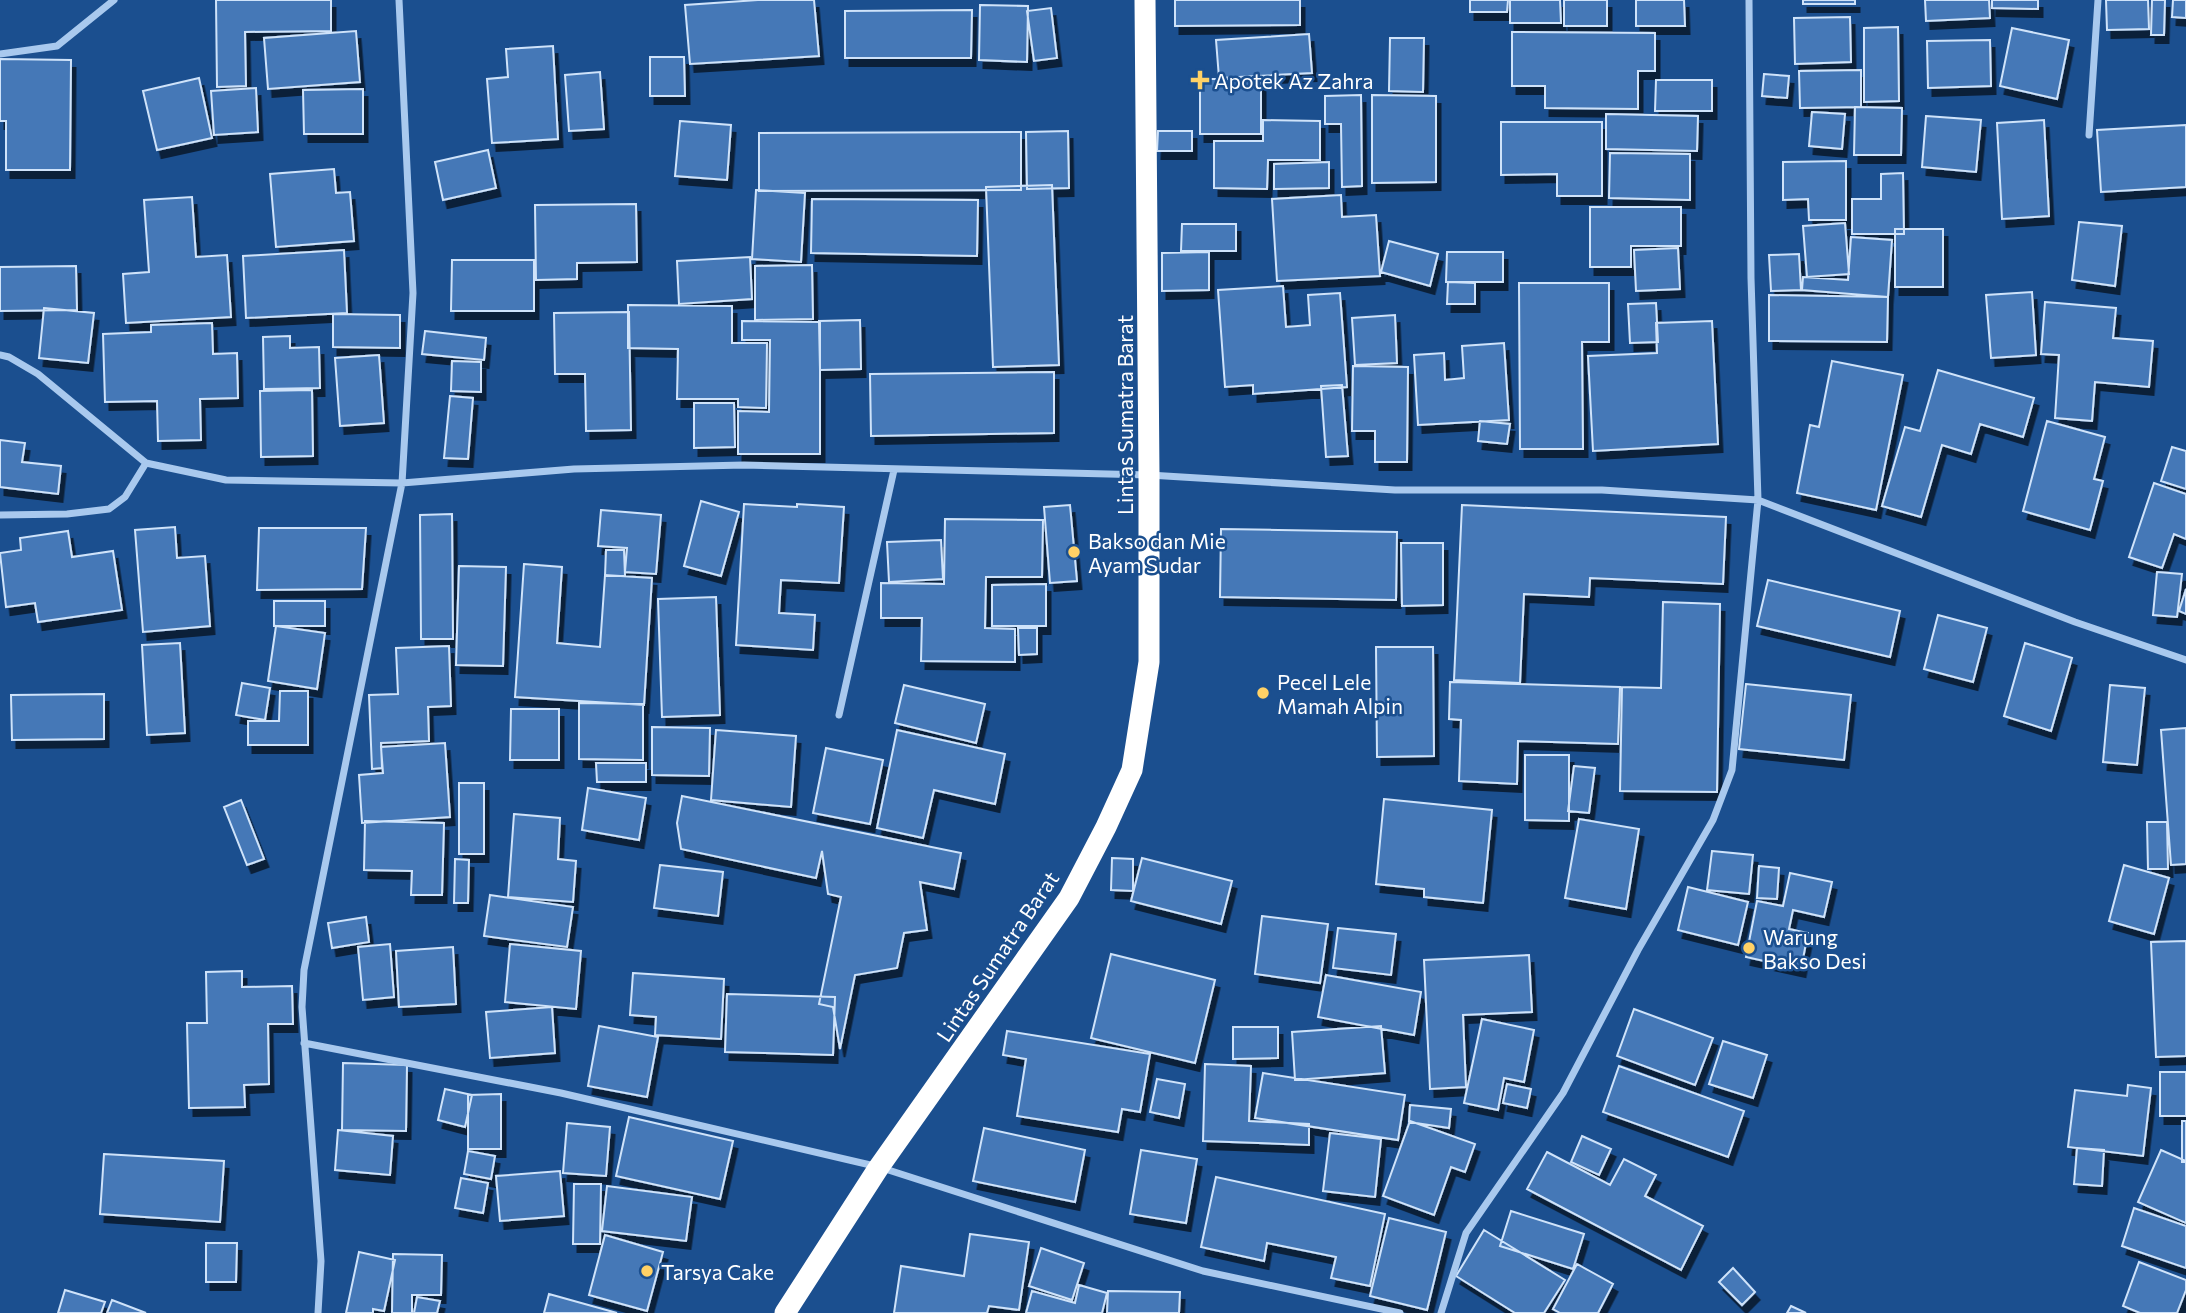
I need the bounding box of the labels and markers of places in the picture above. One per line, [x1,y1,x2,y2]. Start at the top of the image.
place label: Apotek Az Zahra [1214,68,1373,93]
marker: Apotek Az Zahra [1192,72,1208,88]
place label: Bakso dan Mie Ayam Sudar [1088,528,1226,577]
marker: Bakso dan Mie Ayam Sudar [1066,544,1082,560]
place label: Pecel Lele Mamah Alpin [1277,669,1403,718]
marker: Pecel Lele Mamah Alpin [1255,685,1271,701]
place label: Warung Bakso Desi [1763,924,1867,973]
marker: Warung Bakso Desi [1741,940,1757,956]
place label: Tarsya Cake [661,1259,774,1284]
marker: Tarsya Cake [639,1263,655,1279]

